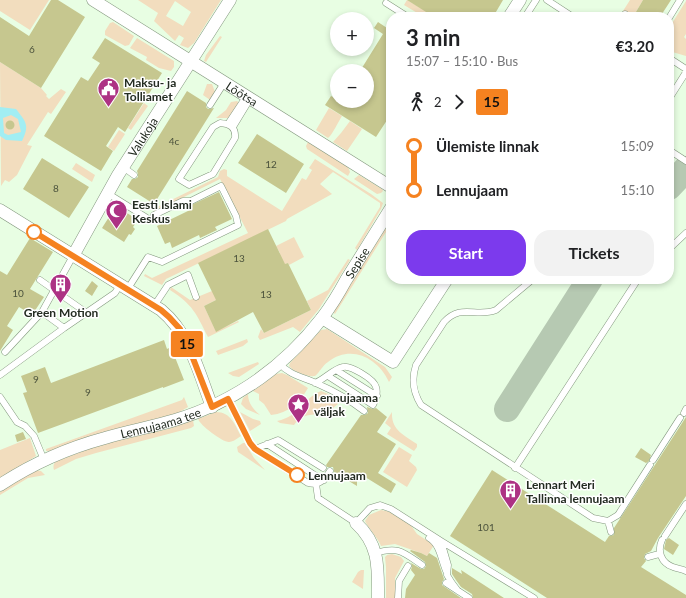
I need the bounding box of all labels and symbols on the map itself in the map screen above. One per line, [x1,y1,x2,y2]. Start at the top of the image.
house number: 6 [29,43,35,55]
place label: Maksu- ja Tolliamet [124,75,176,104]
public building icon: Maksu- ja Tolliamet [96,76,122,109]
street label: Lõõtsa [223,78,261,109]
street label: Valukoja [124,114,161,159]
house number: 4c [169,135,180,147]
house number: 12 [265,158,277,170]
house number: 8 [53,182,59,194]
place label: Eesti Islami Keskus [132,197,192,226]
mosque icon: Eesti Islami Keskus [104,198,130,231]
unlabelled marker [26,224,42,240]
street label: Sepise [341,244,372,281]
house number: 13 [233,252,245,264]
building icon: Green Motion [48,272,74,305]
house number: 10 [12,287,24,299]
house number: 13 [260,288,272,300]
place label: Green Motion [24,305,99,320]
line badge: 15 [169,331,205,357]
house number: 9 [33,373,39,385]
house number: 9 [85,386,91,398]
place label: Lennujaama väljak [314,390,378,419]
place icon: Lennujaama väljak [285,391,311,424]
street label: Lennujaama tee [119,404,203,441]
marker: Lennujaam [289,467,305,483]
place label: Lennujaam [308,468,366,483]
place label: Lennart Meri Tallinna lennujaam [526,477,625,506]
building icon: Lennart Meri Tallinna lennujaam [498,478,524,511]
house number: 101 [477,521,495,533]

